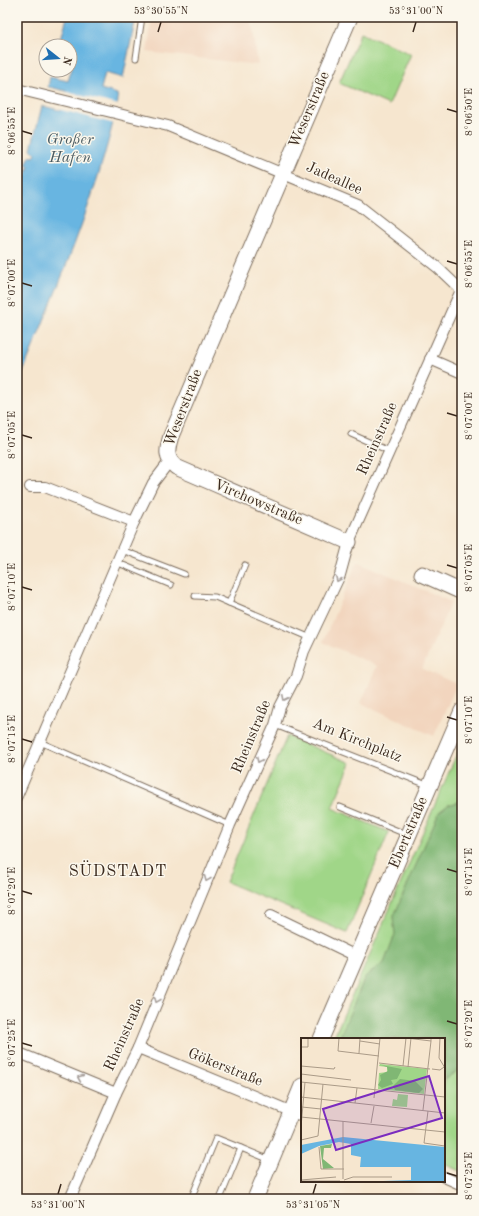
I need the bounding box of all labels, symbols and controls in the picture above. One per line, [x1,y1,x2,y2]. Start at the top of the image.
text: 53°30'55"N [134,6,189,16]
text: 53°31'00"N [389,6,444,16]
north arrow [38,38,78,78]
text: N [59,55,73,67]
street label: Weserstraße [287,70,333,150]
text: 8°06'50"E [464,88,474,136]
text: 8°06'55"E [7,107,17,155]
water label: Großer Hafen [46,132,95,166]
street label: Jadeallee [304,160,364,198]
text: 8°06'55"E [464,240,474,288]
text: 8°07'00"E [7,259,17,307]
street label: Weserstraße [162,367,206,449]
text: 8°07'00"E [464,392,474,440]
street label: Rheinstraße [355,400,401,478]
text: 8°07'05"E [7,411,17,459]
street label: Virchowstraße [211,478,305,528]
text: 8°07'05"E [464,544,474,592]
text: 8°07'10"E [7,563,17,611]
one-way arrow [334,576,342,583]
one-way arrow [282,694,290,701]
text: 8°07'10"E [464,696,474,744]
street label: Rheinstraße [230,698,274,776]
text: 8°07'15"E [7,715,17,763]
street label: Am Kirchplatz [310,716,404,766]
one-way arrow [256,756,264,764]
street label: Ebertstraße [387,795,431,871]
text: 8°07'15"E [464,848,474,896]
district label: SÜDSTADT [69,860,167,880]
text: 8°07'20"E [7,867,17,915]
one-way arrow [204,875,212,883]
street label: Rheinstraße [102,996,148,1074]
one-way arrow [154,996,162,1003]
text: 8°07'20"E [464,1000,474,1048]
text: 8°07'25"E [7,1019,17,1067]
inset map [301,1038,445,1182]
street label: Gökerstraße [185,1046,265,1090]
one-way arrow [76,1075,83,1083]
text: 8°07'25"E [464,1152,474,1200]
text: 53°31'00"N [31,1200,86,1210]
text: 53°31'05"N [286,1200,341,1210]

